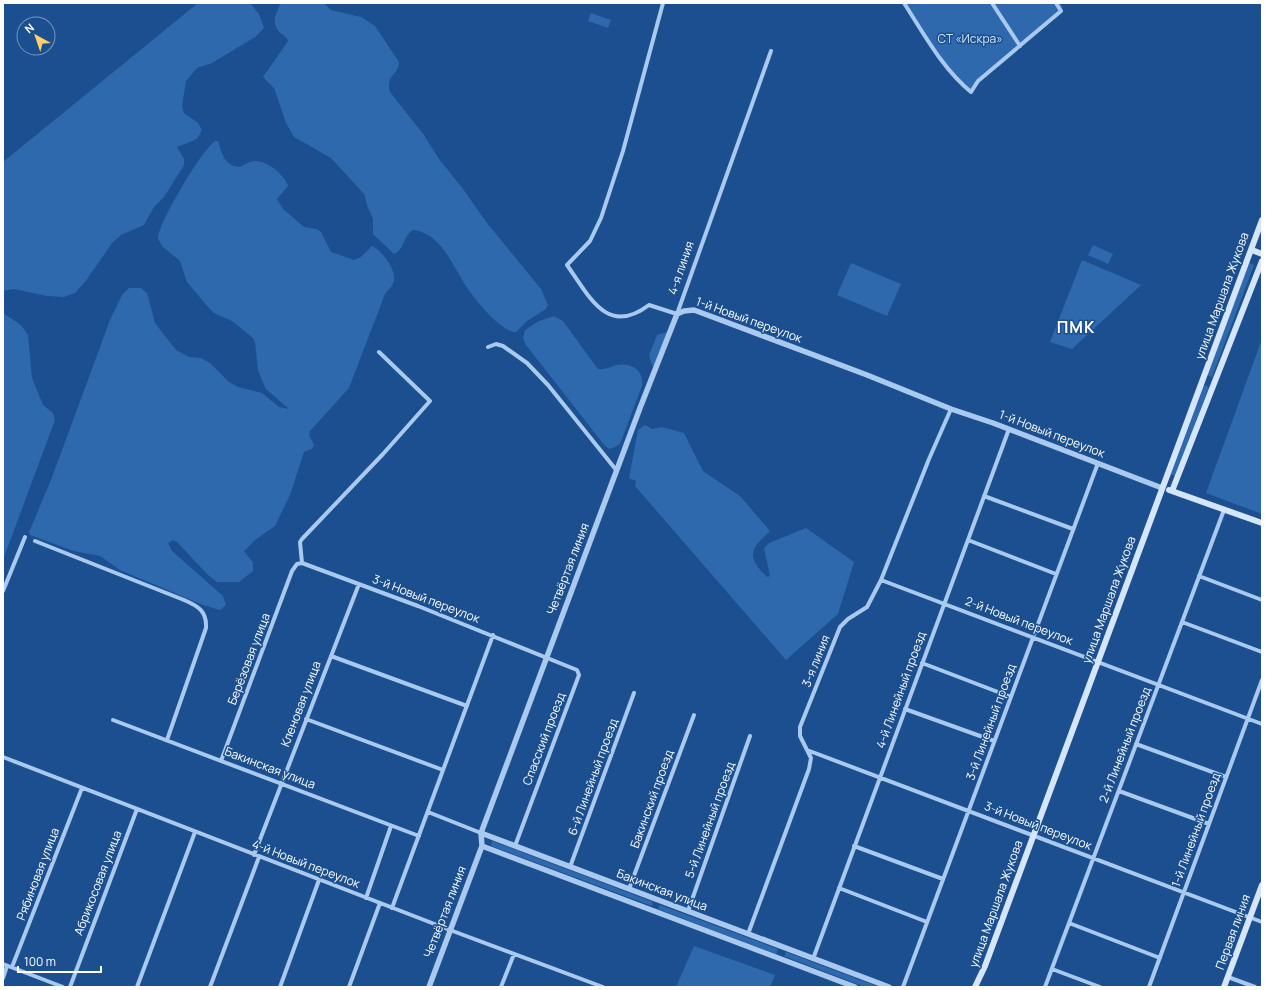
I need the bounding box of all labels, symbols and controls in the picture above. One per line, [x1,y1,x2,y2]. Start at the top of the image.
north arrow [16,16,56,56]
text: N [21,20,37,36]
park label: СТ «Искра» [937,30,1003,47]
street label: улица Маршала Жукова [1191,230,1253,362]
street label: 4-я линия [663,239,698,297]
street label: 1-й Новый переулок [694,292,806,347]
district label: ПМК [1057,316,1095,338]
street label: 1-й Новый переулок [997,406,1108,462]
street label: Четвёртая линия [542,520,593,617]
street label: улица Маршала Жукова [1078,534,1140,666]
street label: 3-й Новый переулок [370,570,483,627]
street label: 2-й Новый переулок [963,592,1076,649]
street label: Берёзовая улица [223,610,274,707]
street label: 4-й Линейный проезд [872,629,930,750]
street label: 3-я линия [797,632,834,689]
street label: Кленовая улица [276,658,325,749]
street label: 3-й Линейный проезд [962,661,1019,782]
street label: 2-й Линейный проезд [1095,684,1154,805]
street label: Спасский проезд [518,690,569,788]
street label: 6-й Линейный проезд [563,716,622,838]
street label: Бакинская улица [222,742,318,793]
street label: Бакинский проезд [626,747,677,850]
street label: 5-й Линейный проезд [681,759,739,880]
street label: 1-й Линейный проезд [1167,770,1224,889]
street label: 3-й Новый переулок [982,797,1095,854]
street label: Рябиновая улица [12,825,63,923]
street label: Абрикосовая улица [70,828,125,938]
street label: 4-й Новый переулок [250,835,364,892]
street label: улица Маршала Жукова [965,838,1027,970]
street label: Четвёртая линия [419,863,470,960]
street label: Бакинская улица [614,864,710,915]
street label: Первая линия [1211,892,1254,972]
scale bar [18,948,101,974]
text: 100 m [24,953,56,970]

